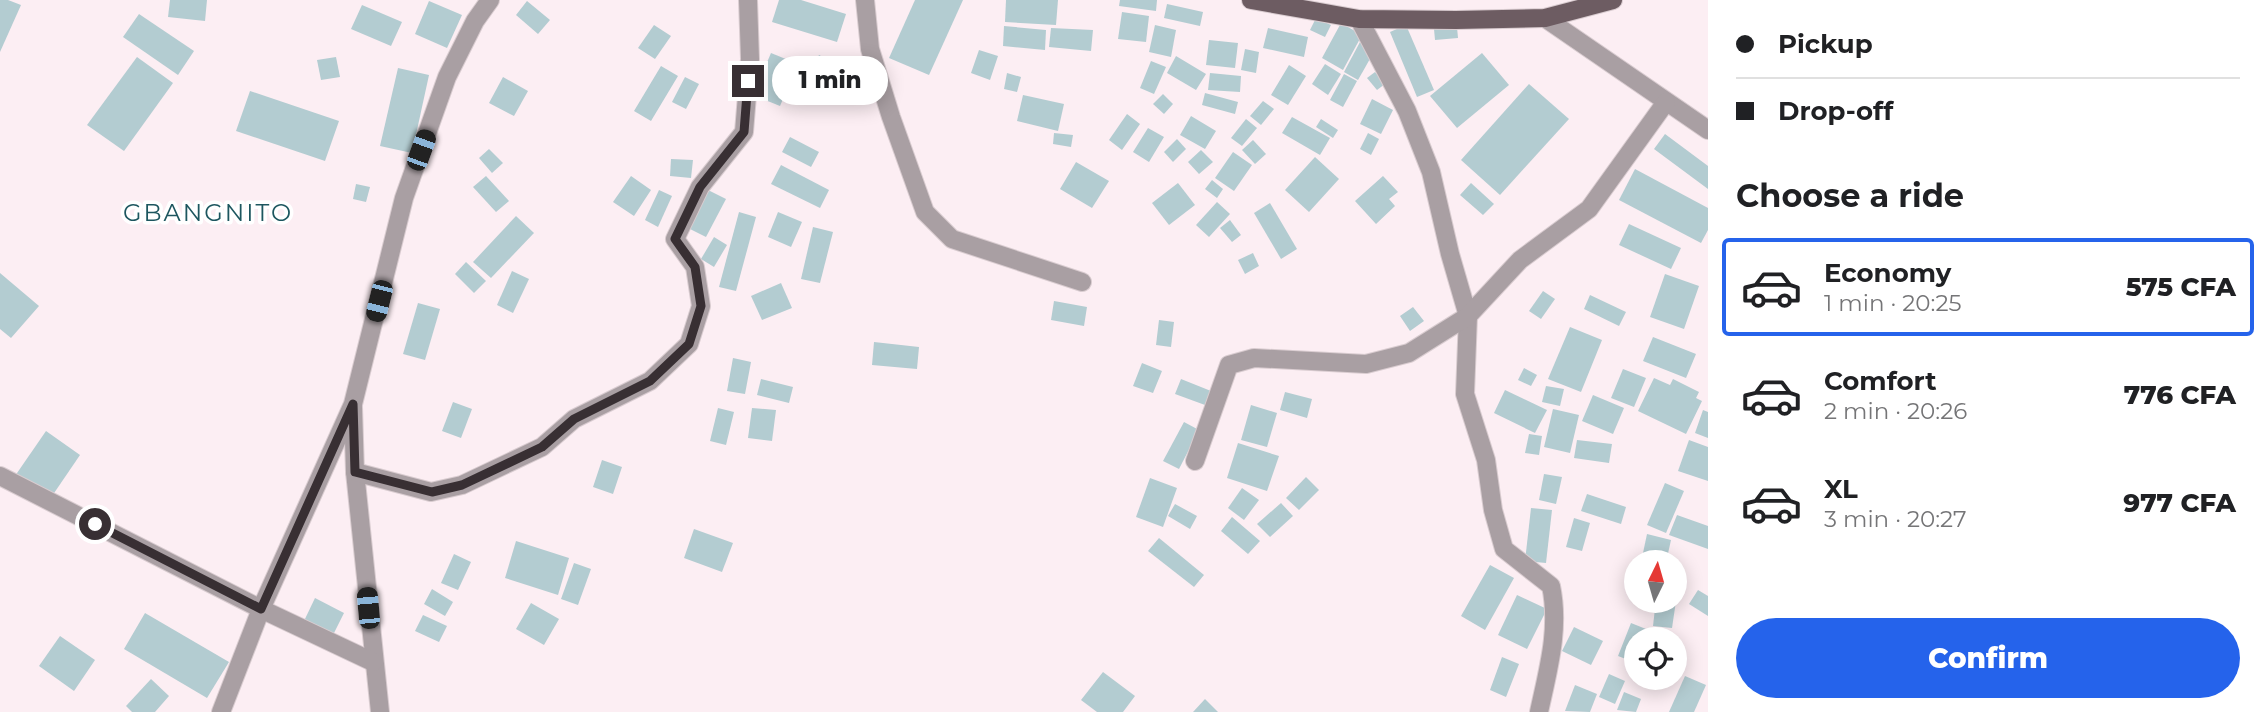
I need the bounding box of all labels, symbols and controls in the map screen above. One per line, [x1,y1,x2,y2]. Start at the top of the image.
text: Pickup [1778,28,1873,60]
callout: 1 min [772,56,888,106]
route end [732,65,764,97]
text: 1 min [798,66,862,94]
text: Drop-off [1778,95,1893,127]
car [404,127,439,173]
text: Choose a ride [1736,176,1964,215]
district label: GBANGNITO [123,198,293,227]
icon: car [1740,256,1803,319]
text: Economy [1824,257,1951,289]
text: 575 CFA [2126,271,2236,303]
car [364,278,395,324]
text: 1 min · 20:25 [1824,289,1962,317]
icon: car [1740,364,1803,427]
text: Comfort [1824,365,1936,397]
text: 776 CFA [2124,379,2236,411]
text: 2 min · 20:26 [1824,397,1967,425]
icon: car [1740,472,1803,535]
text: XL [1824,473,1858,505]
text: 977 CFA [2123,487,2236,519]
text: 3 min · 20:27 [1824,505,1967,533]
route start [79,508,111,540]
north arrow [1624,550,1687,612]
map controls [1624,550,1687,690]
car [356,586,381,630]
button: Confirm [1736,618,2240,698]
button: locate [1624,627,1687,690]

